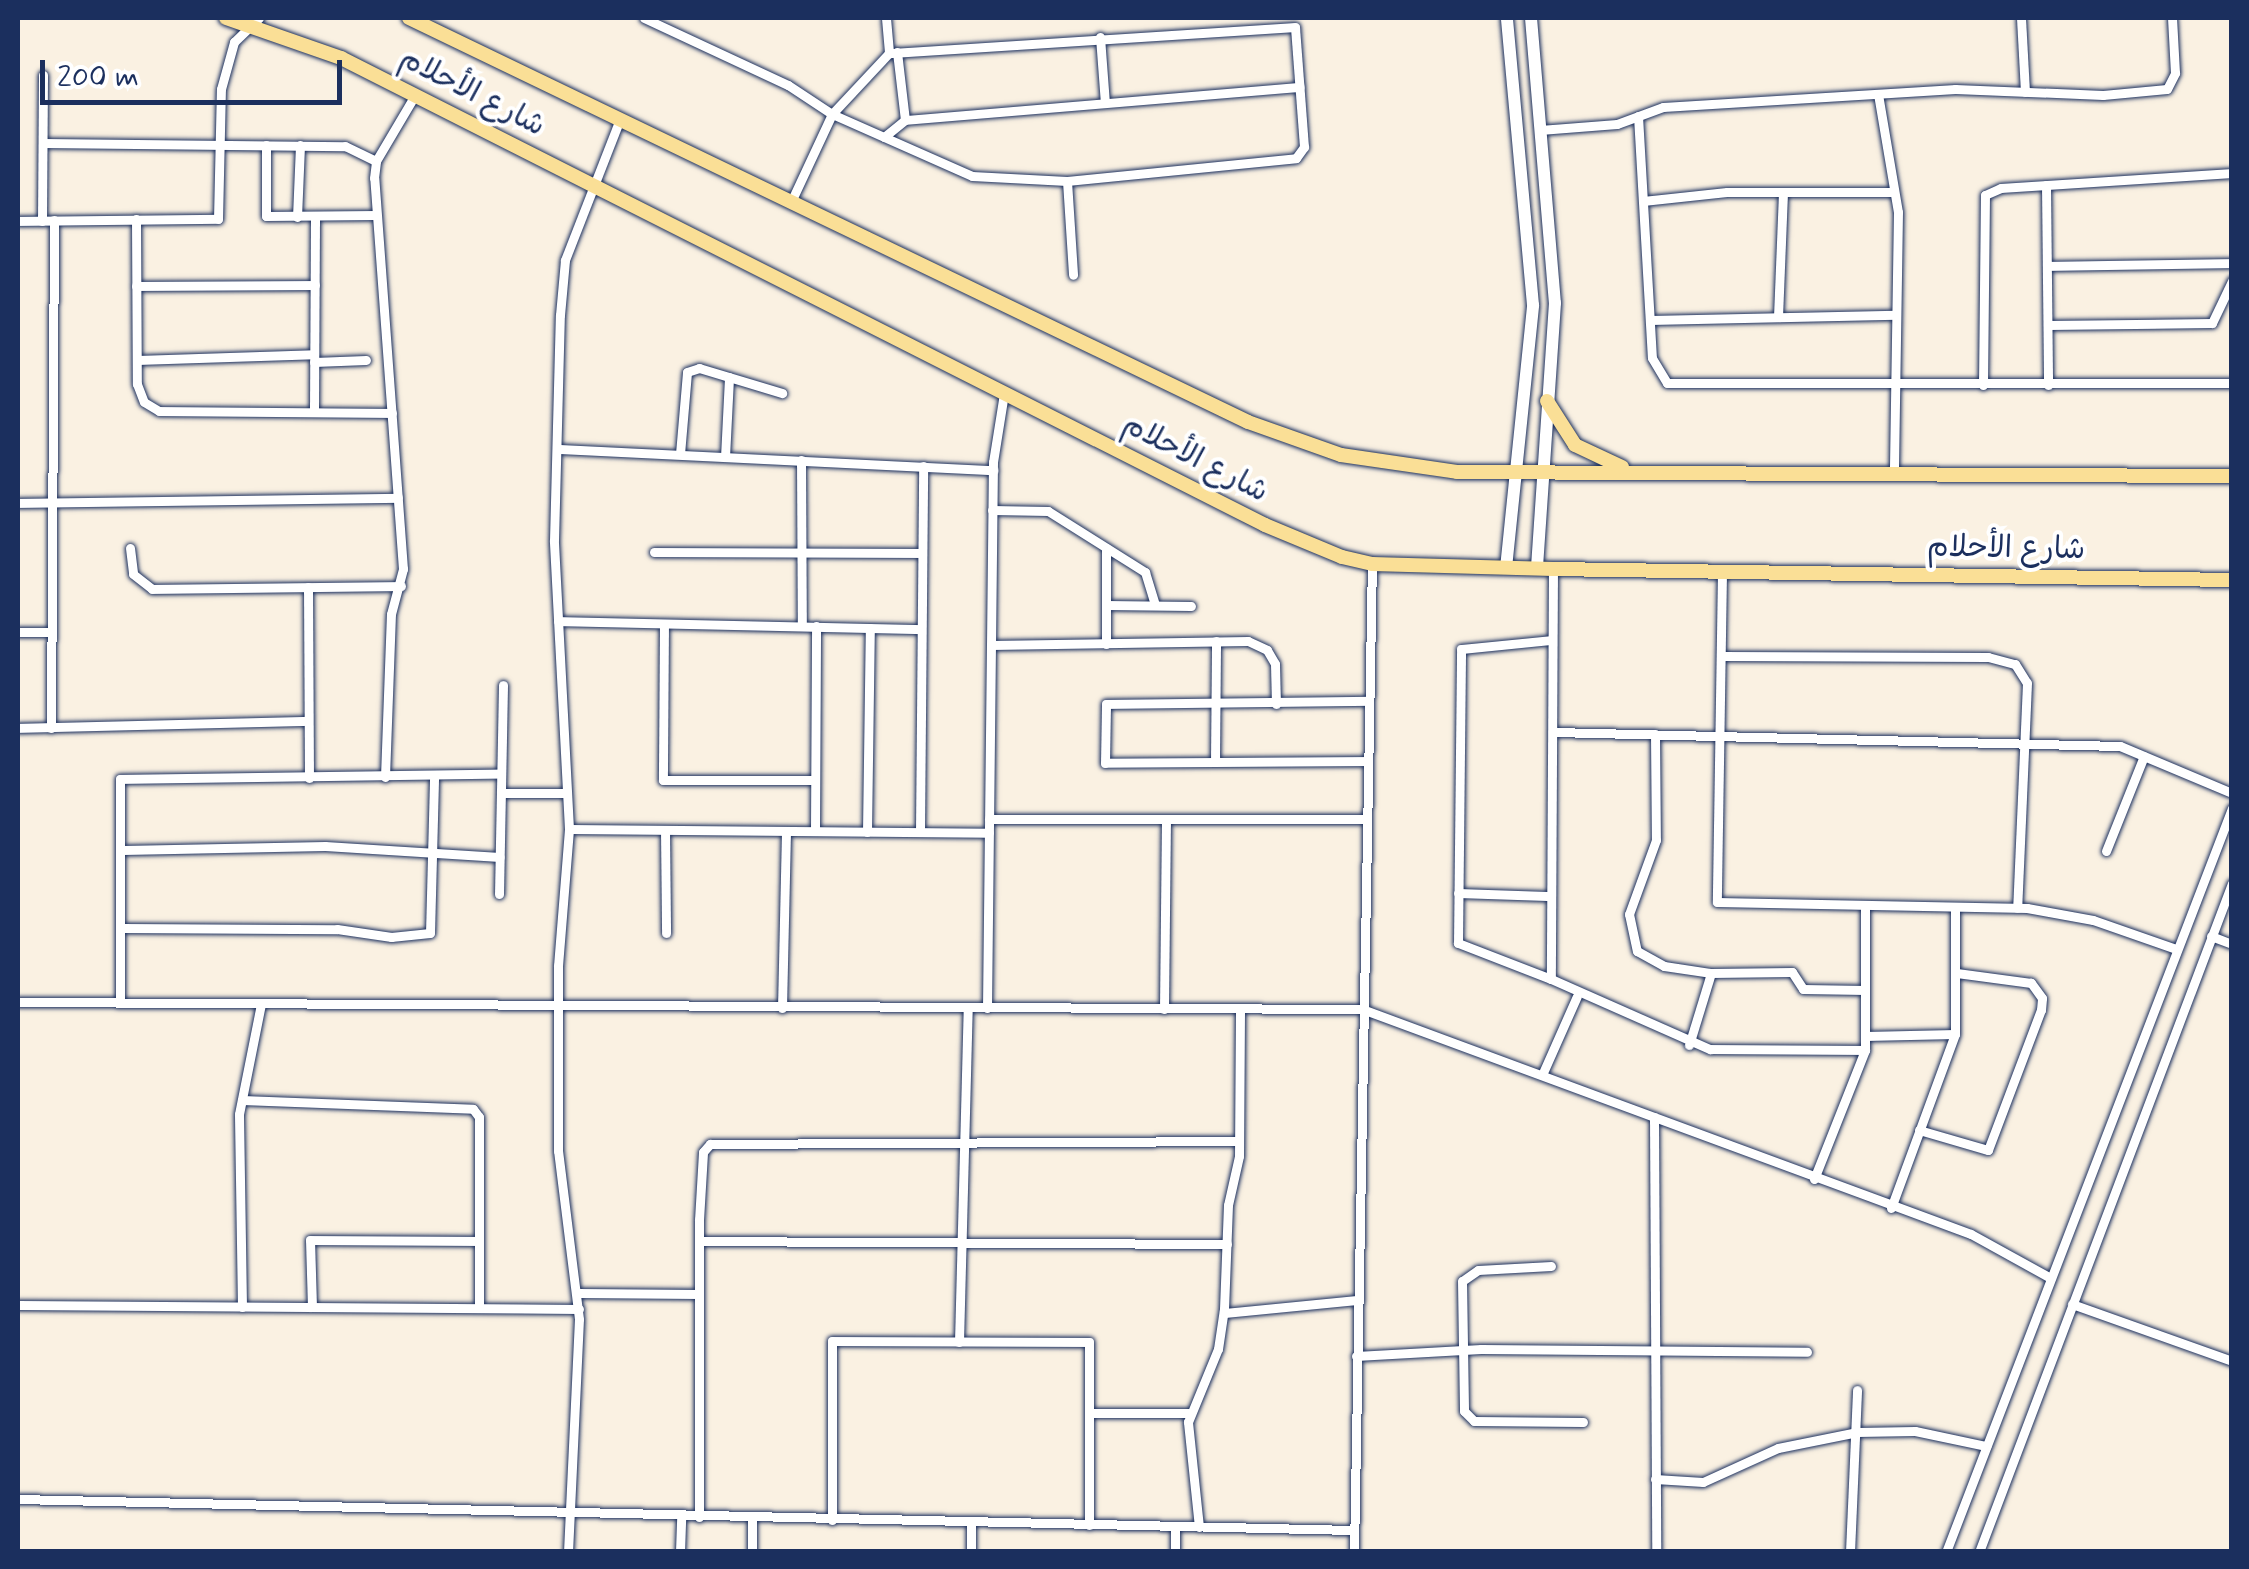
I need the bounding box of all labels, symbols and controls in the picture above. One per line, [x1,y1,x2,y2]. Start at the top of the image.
scale bar [45,40,348,102]
street label: شارع الأحلام [393,41,551,145]
text: 200 m [57,58,139,97]
street label: شارع الأحلام [1116,407,1274,511]
street label: شارع الأحلام [1927,530,2085,568]

